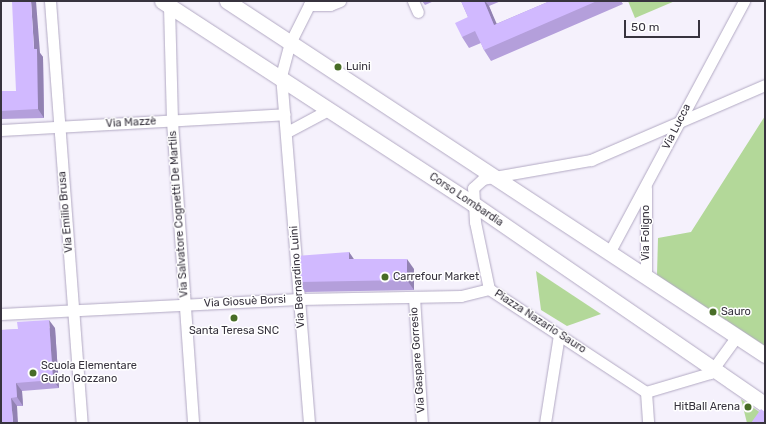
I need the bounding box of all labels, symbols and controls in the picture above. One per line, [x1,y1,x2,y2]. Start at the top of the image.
scale bar [626,12,702,38]
text: 50 m [631,20,659,34]
place label: Luini [346,60,371,74]
marker: Luini [333,62,343,72]
street label: Via Lucca [660,102,694,152]
street label: Via Mazzè [105,115,157,131]
street label: Via Salvatore Cognetti De Martiis [167,130,191,298]
street label: Corso Lombardia [426,170,506,230]
street label: Via Emilio Brusa [56,171,76,253]
street label: Via Foligno [639,205,653,261]
street label: Via Bernardino Luini [288,225,308,329]
place label: Carrefour Market [393,270,480,284]
marker: Carrefour Market [380,272,390,282]
street label: Piazza Nazario Sauro [492,287,588,357]
street label: Via Giosuè Borsi [204,293,286,311]
place label: Sauro [721,305,751,319]
street label: Via Gaspare Gorresio [408,307,428,413]
marker: Sauro [708,307,718,317]
marker: Santa Teresa SNC [229,313,239,323]
place label: Santa Teresa SNC [189,324,279,338]
place label: Scuola Elementare Guido Gozzano [41,360,137,386]
marker: Scuola Elementare Guido Gozzano [28,368,38,378]
place label: HitBall Arena [673,400,740,414]
marker: HitBall Arena [743,402,753,412]

